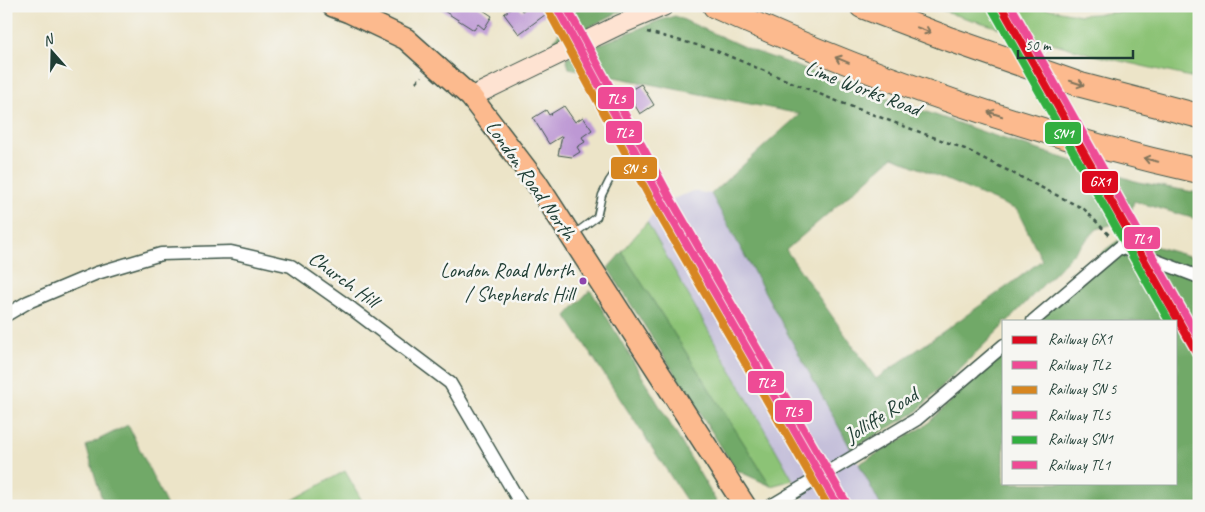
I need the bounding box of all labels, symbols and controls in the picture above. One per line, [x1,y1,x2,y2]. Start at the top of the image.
one-way arrow [916,26,931,35]
north arrow [28,28,78,78]
scale bar [1018,28,1132,60]
text: N [41,30,57,50]
text: 50 m [1025,36,1052,55]
street label: Lime Works Road [802,54,928,123]
one-way arrow [835,54,850,63]
one-way arrow [1069,79,1085,89]
line badge: TL5 [597,86,635,110]
text: TL5 [607,90,627,107]
one-way arrow [988,109,1004,119]
street label: London Road North [480,115,583,246]
line badge: TL2 [605,120,643,144]
line badge: SN1 [1044,121,1082,145]
text: TL2 [615,124,635,141]
text: SN1 [1052,125,1075,142]
one-way arrow [1144,154,1160,164]
line badge: SN 5 [610,156,658,180]
text: SN 5 [622,160,648,177]
line badge: GX1 [1081,170,1119,194]
text: GX1 [1090,173,1112,190]
line badge: TL1 [1123,226,1161,250]
text: TL1 [1133,230,1153,247]
street label: Church Hill [304,245,387,315]
place label: London Road North / Shepherds Hill [440,258,578,307]
marker: London Road North / Shepherds Hill [578,276,588,286]
legend [1002,320,1178,484]
text: Railway GX1 [1048,330,1113,349]
text: Railway TL2 [1048,356,1112,375]
line badge: TL2 [747,370,785,394]
text: TL2 [757,374,777,391]
street label: Jolliffe Road [839,380,926,449]
text: Railway SN 5 [1048,380,1118,399]
line badge: TL5 [774,399,813,423]
text: TL5 [784,403,804,420]
text: Railway TL5 [1048,406,1112,425]
text: Railway SN1 [1048,430,1114,449]
text: Railway TL1 [1048,456,1112,475]

